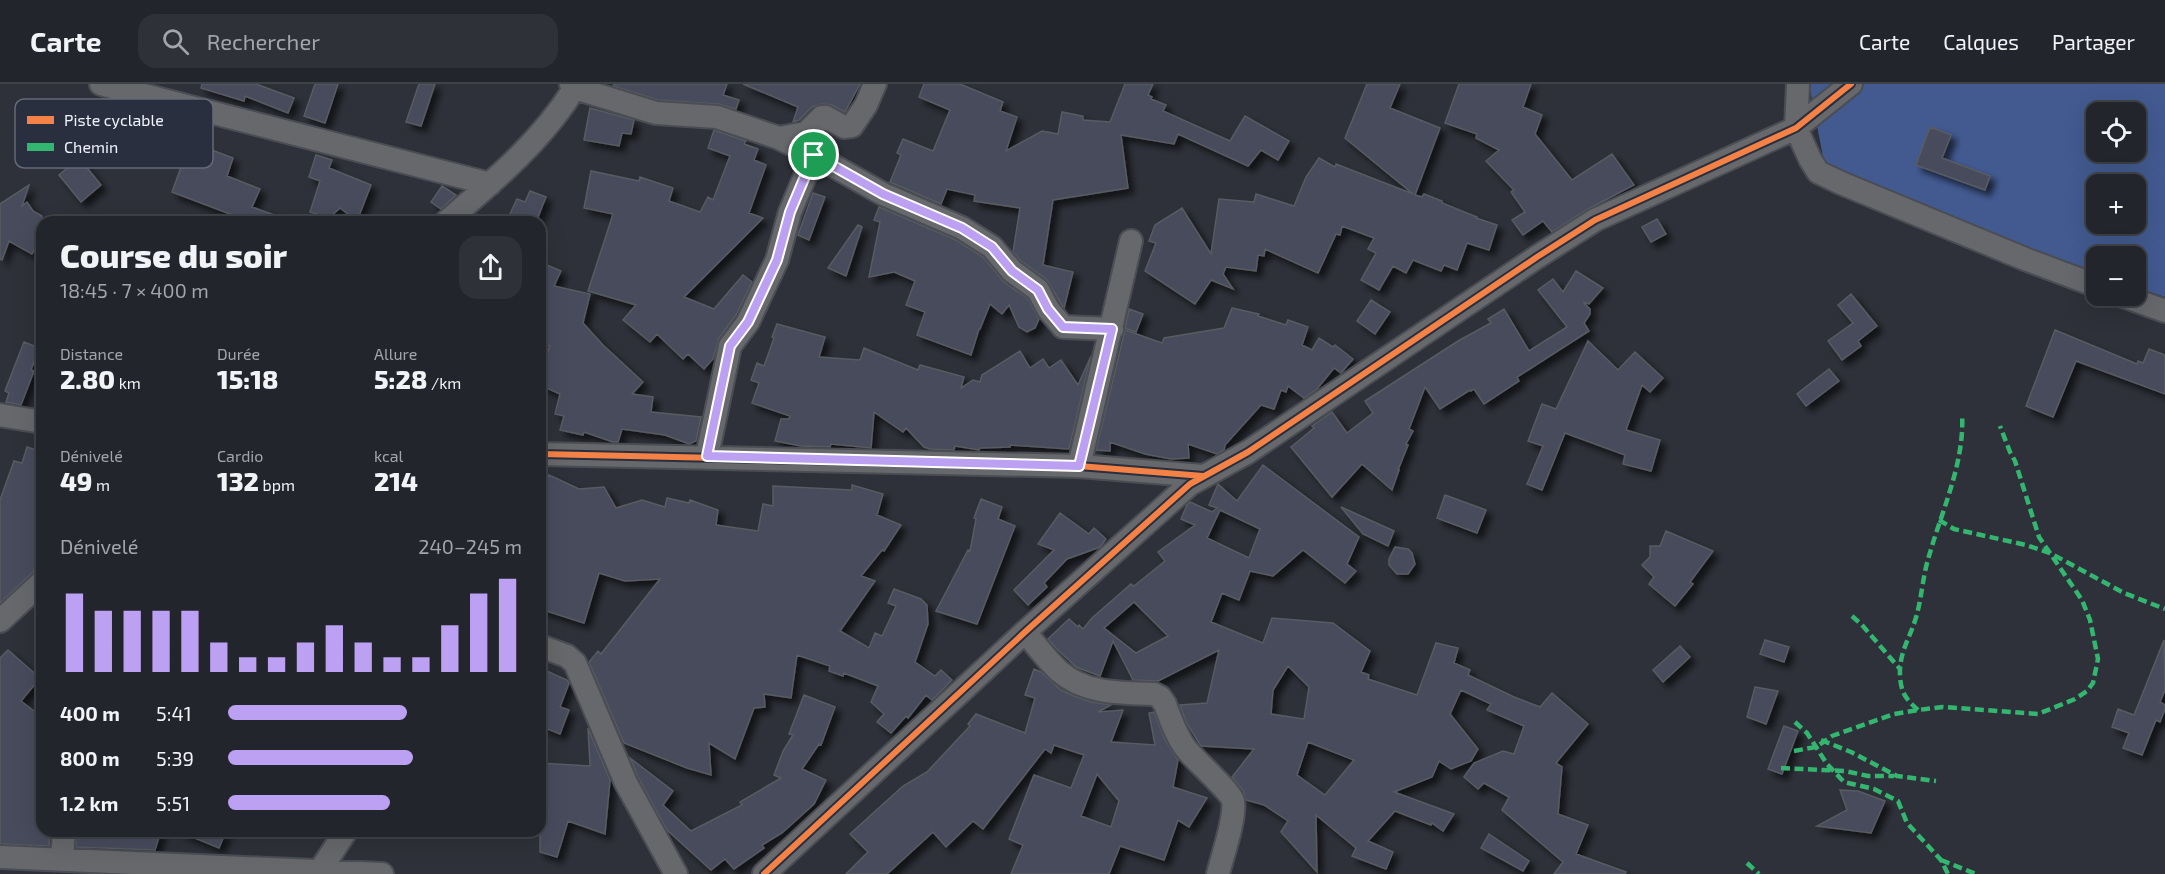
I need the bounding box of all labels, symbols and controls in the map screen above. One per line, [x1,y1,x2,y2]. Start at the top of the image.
search box [138,14,558,68]
text: Carte [30,24,102,58]
icon: search [159,25,192,58]
text: Rechercher [207,28,320,54]
text: Carte [1859,29,1910,54]
text: Calques [1943,29,2019,54]
text: Partager [2052,29,2135,54]
legend [15,99,213,168]
map controls [2086,102,2146,306]
button: locate [2086,102,2146,162]
text: Piste cyclable [64,110,164,129]
pin [788,129,839,180]
text: Chemin [64,137,118,156]
icon: arrive [797,138,830,171]
button: + [2086,174,2146,234]
text: Course du soir [60,235,287,275]
button: share [459,236,522,299]
button: − [2086,246,2146,306]
text: 18:45 · 7 × 400 m [60,278,209,302]
text: Distance [60,344,123,363]
text: Durée [217,344,260,363]
text: Allure [374,344,417,363]
text: 2.80 [60,363,115,394]
text: 15:18 [217,363,278,394]
text: 5:28 [374,363,427,394]
text: km [115,373,141,392]
text: /km [427,373,461,392]
text: Dénivelé [60,446,123,465]
text: Cardio [217,446,263,465]
text: kcal [374,446,403,465]
text: 49 [60,465,92,496]
text: 132 [217,465,259,496]
text: 214 [374,465,418,496]
text: m [92,475,110,494]
text: bpm [259,475,295,494]
text: Dénivelé [60,534,139,558]
text: 240–245 m [418,534,522,558]
text: 400 m [60,701,120,725]
text: 5:41 [156,701,192,725]
text: 800 m [60,746,120,770]
text: 5:39 [156,746,194,770]
text: 1.2 km [60,791,118,815]
text: 5:51 [156,791,190,815]

